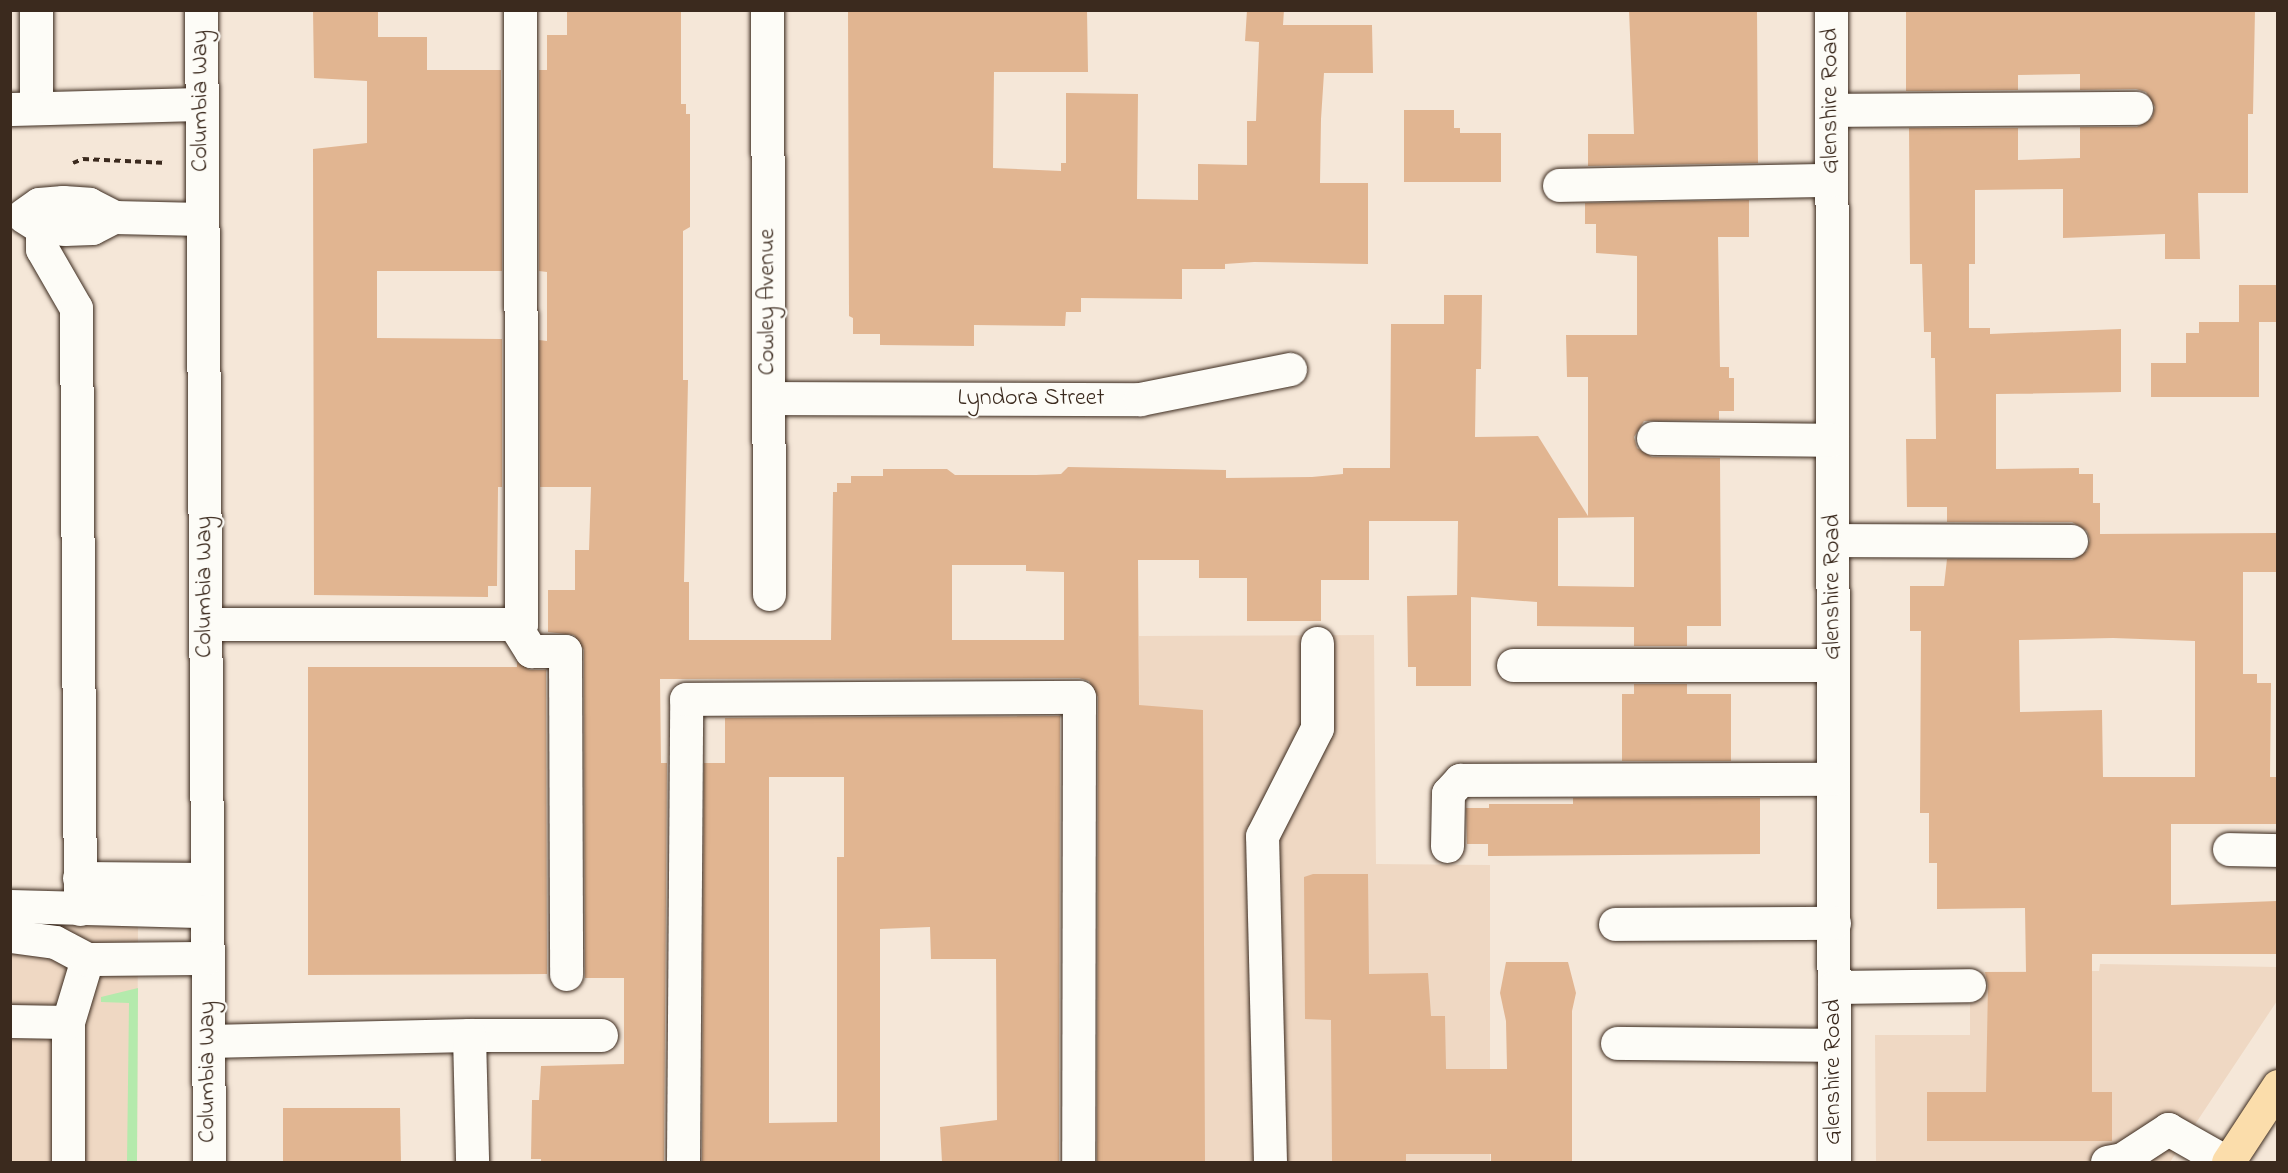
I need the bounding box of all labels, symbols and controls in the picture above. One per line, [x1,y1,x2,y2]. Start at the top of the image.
street label: Glenshire Road [1817,28,1845,174]
street label: Columbia Way [187,30,215,172]
street label: Cowley Avenue [754,229,782,375]
street label: Lyndora Street [958,385,1104,413]
street label: Glenshire Road [1819,514,1847,660]
street label: Columbia Way [191,516,219,658]
street label: Glenshire Road [1820,999,1848,1145]
street label: Columbia Way [194,1001,222,1143]

